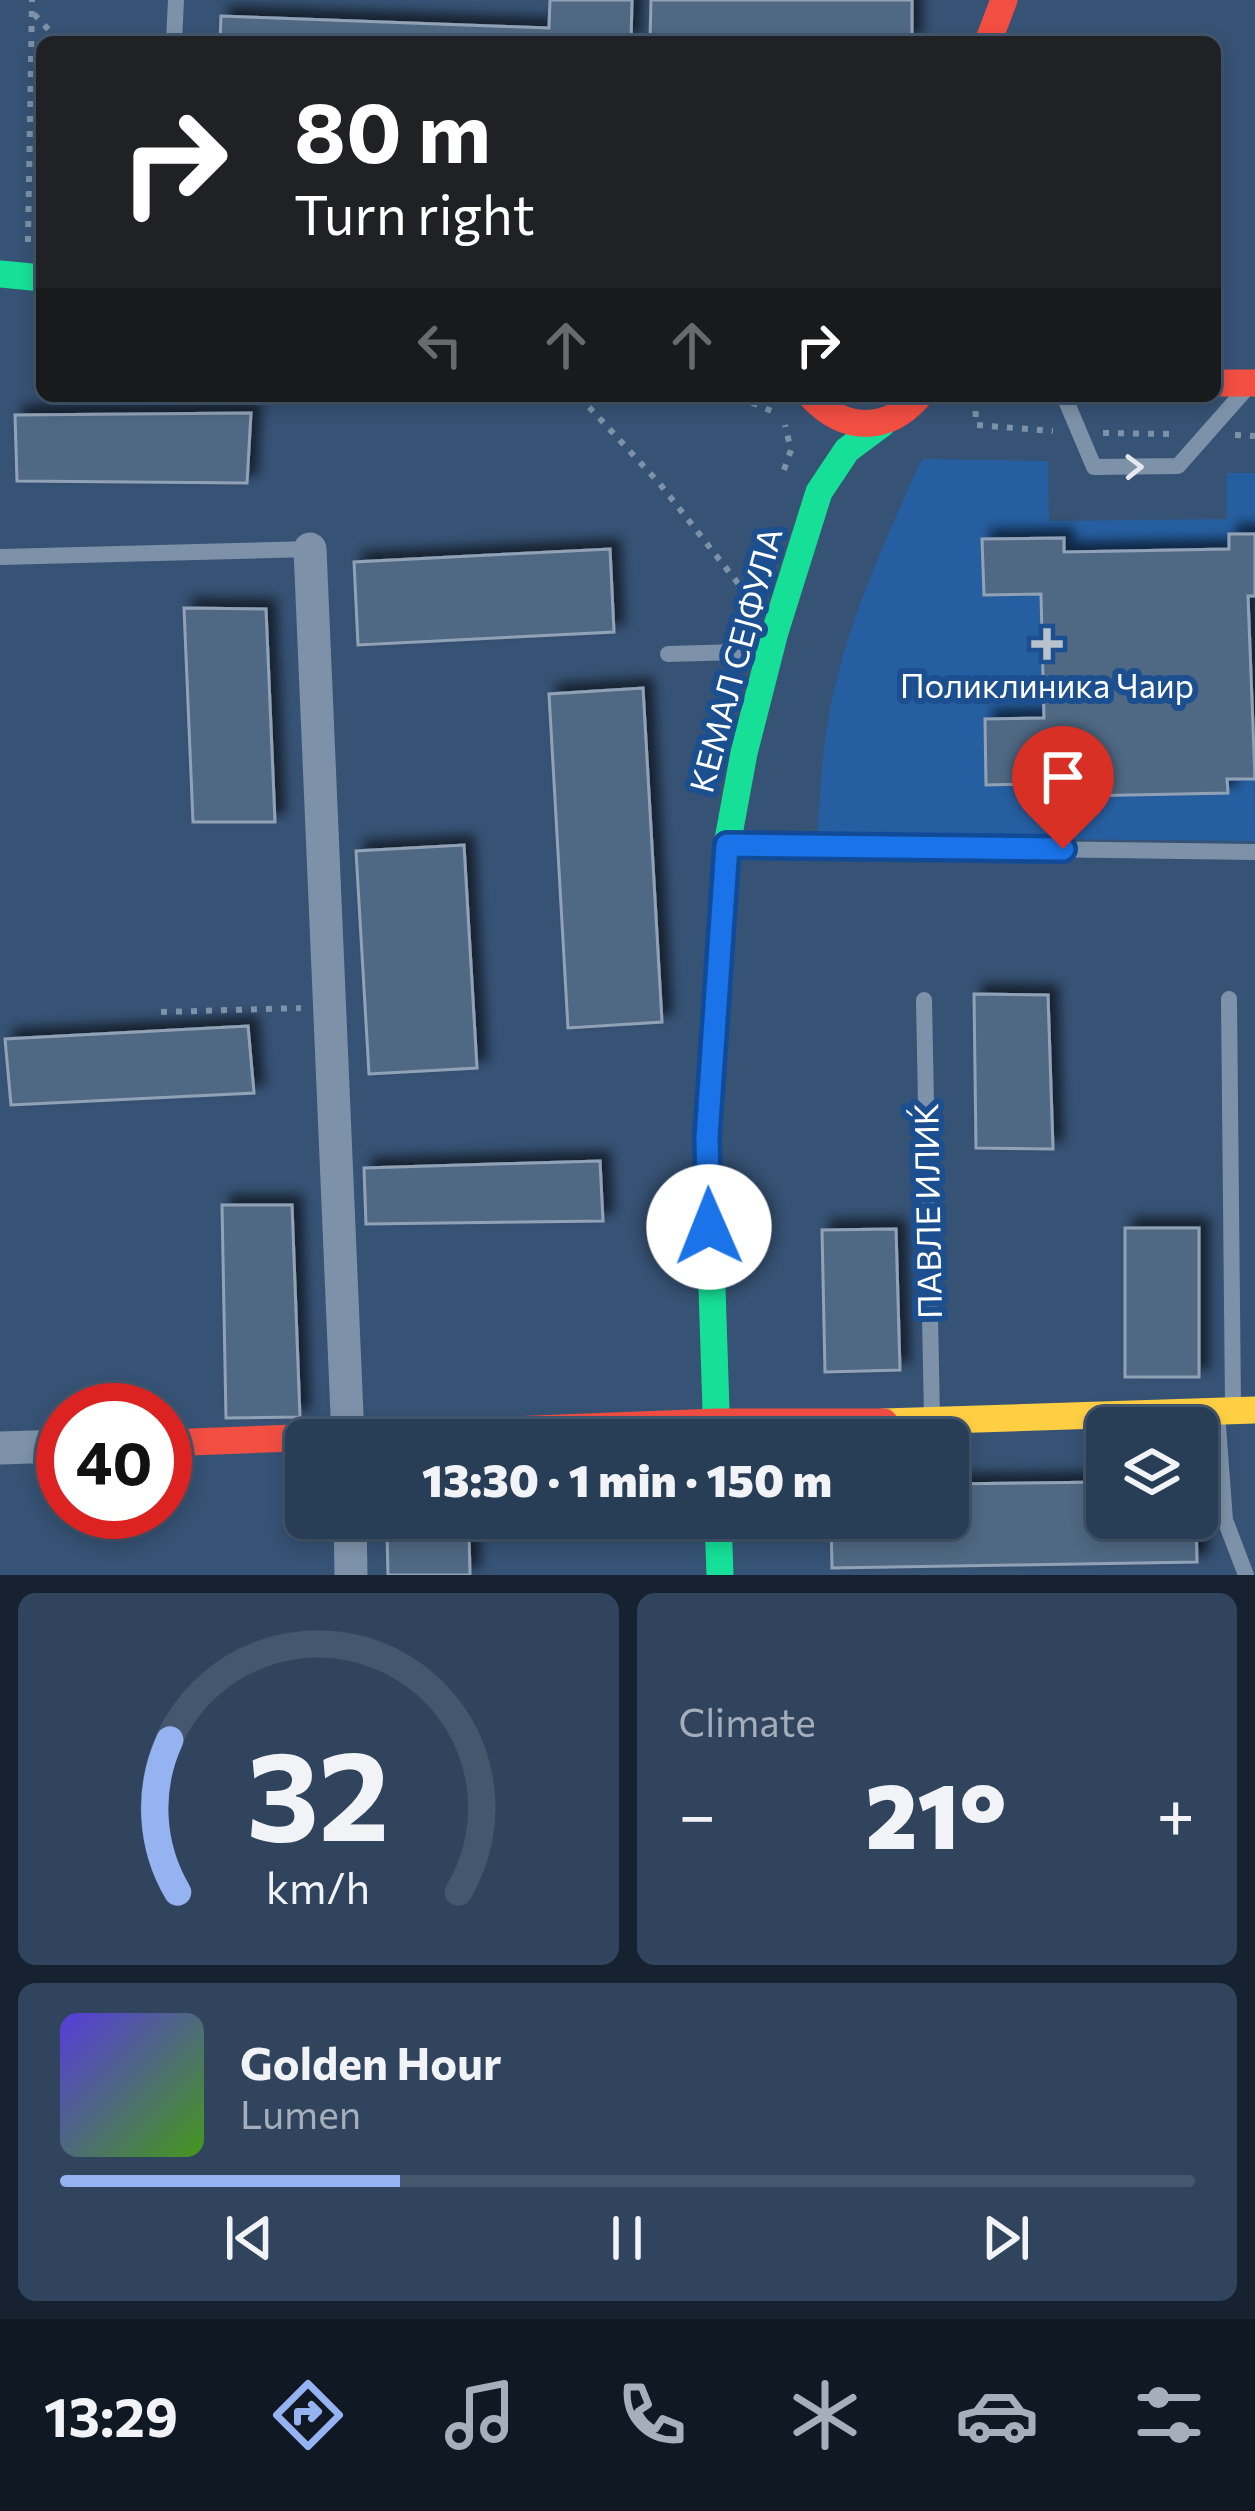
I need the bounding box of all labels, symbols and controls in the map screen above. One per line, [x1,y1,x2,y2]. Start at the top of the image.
text: 80 m [294,78,491,180]
icon: right [96,84,252,240]
text: Turn right [294,180,535,246]
icon: left [407,312,473,378]
icon: ahead [533,312,599,378]
icon: ahead [659,312,725,378]
icon: right [785,312,851,378]
one-way arrow [1125,454,1144,480]
street label: КЕМАЛ СЕЈФУЛА [679,523,790,797]
marker: Поликлиника Чаир [1031,628,1063,660]
place label: Поликлиника Чаир [900,664,1194,705]
pin [1012,726,1114,849]
icon: arrive [1030,744,1096,810]
street label: ПАВЛЕ ИЛИЌ [904,1103,949,1319]
position arrow [646,1164,772,1290]
speed limit sign: 40 [36,1383,192,1539]
map controls [1086,1407,1218,1539]
button: layers [1086,1407,1218,1539]
text: 13:30 · 1 min · 150 m [422,1451,832,1506]
text: Climate [679,1697,816,1745]
text: 32 [247,1714,390,1867]
text: 21° [865,1757,1007,1868]
text: − [679,1772,716,1853]
text: + [1156,1772,1195,1853]
text: km/h [266,1860,370,1913]
text: Golden Hour [240,2034,501,2089]
text: Lumen [240,2089,361,2137]
icon: previous [216,2205,282,2271]
icon: pause [594,2205,660,2271]
icon: next [973,2205,1039,2271]
icon: directions [266,2373,350,2457]
icon: music [438,2373,522,2457]
icon: phone [610,2373,694,2457]
icon: climate [783,2373,867,2457]
icon: car [955,2373,1039,2457]
icon: filters [1127,2373,1211,2457]
text: 13:29 [44,2382,178,2448]

